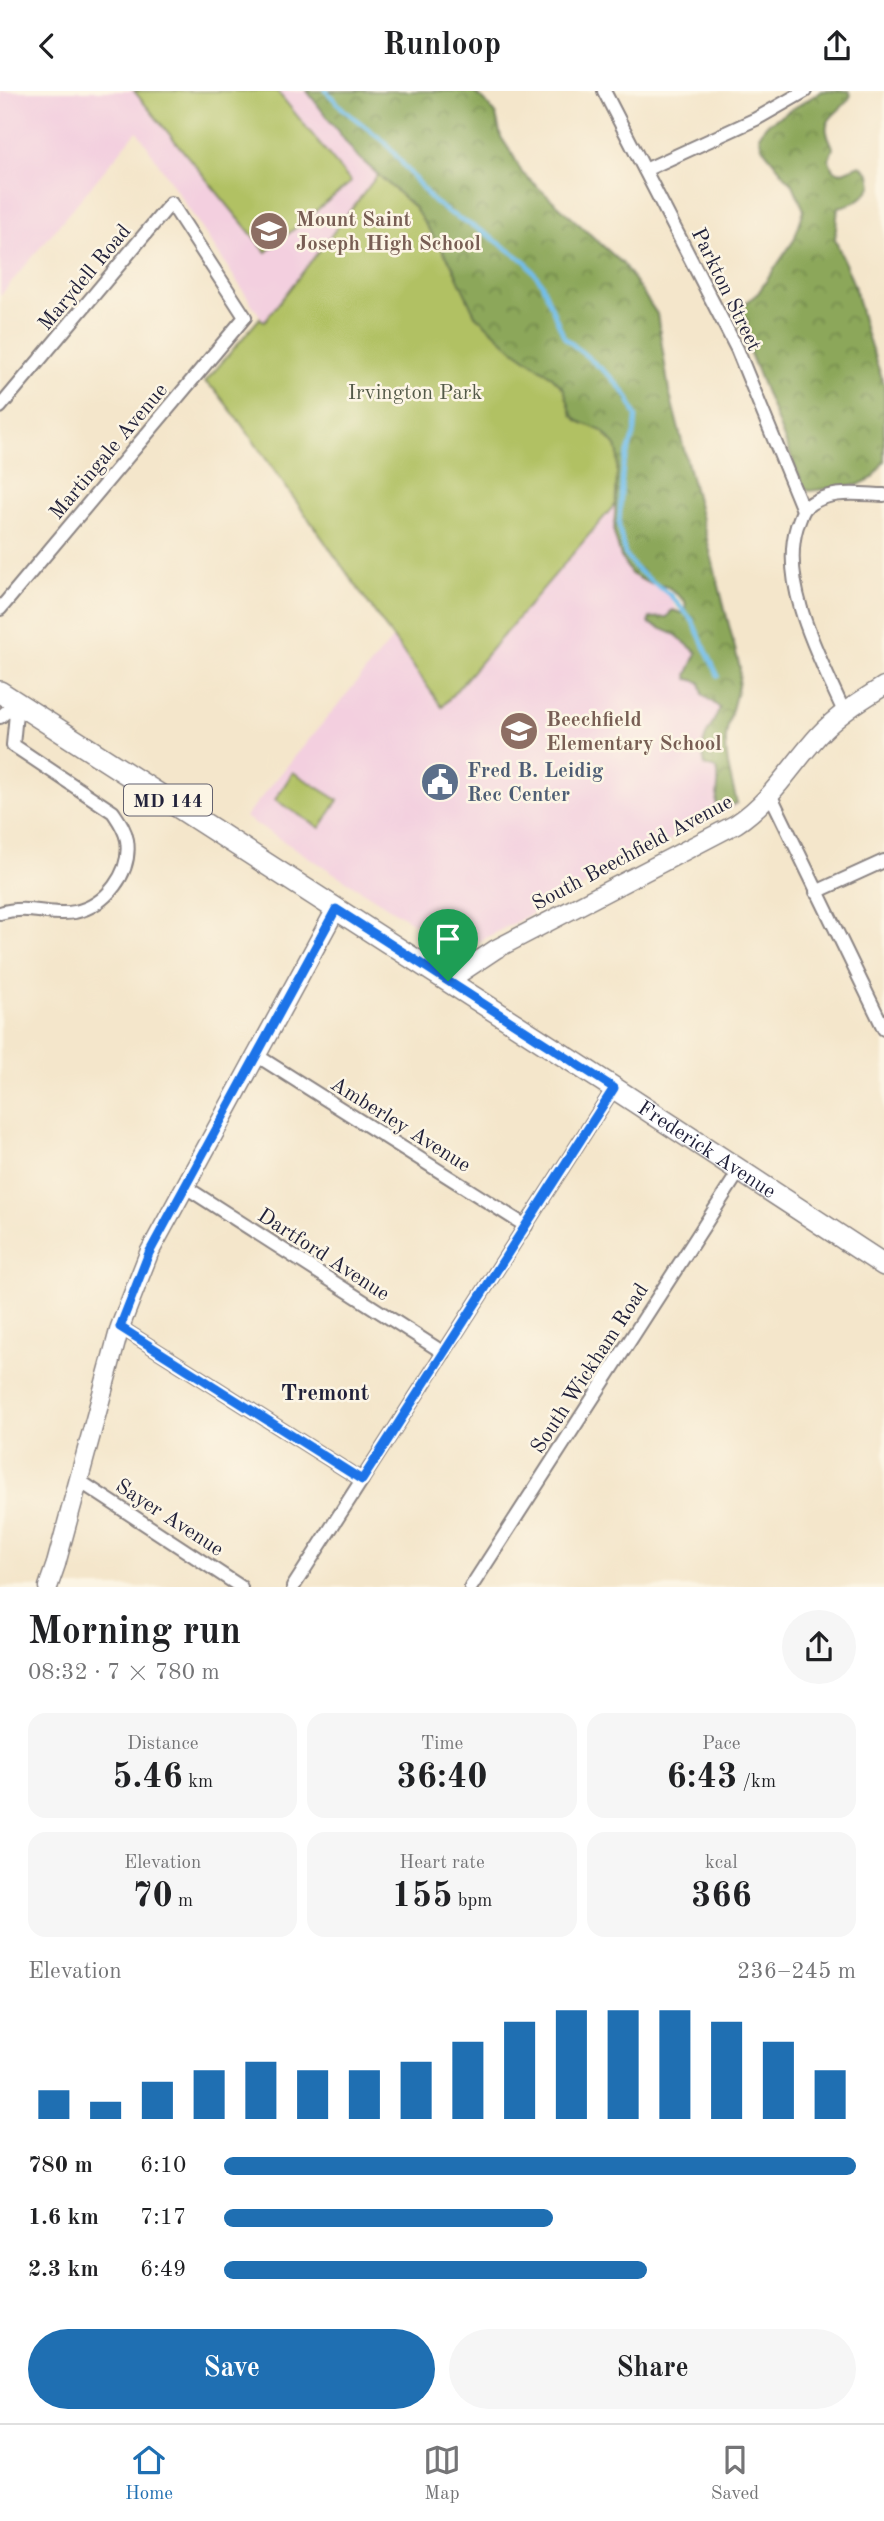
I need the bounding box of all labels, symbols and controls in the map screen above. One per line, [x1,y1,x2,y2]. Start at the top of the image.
icon: back [28,27,66,65]
icon: share [818,27,856,65]
text: Runloop [383,30,501,62]
school or university icon: Mount Saint Joseph High School [248,210,290,252]
place label: Mount Saint Joseph High School [296,210,481,255]
street label: Marydell Road [35,221,135,335]
street label: Parkton Street [687,225,764,354]
street label: Martingale Avenue [46,380,172,524]
park label: Irvington Park [348,383,482,404]
school or university icon: Beechfield Elementary School [498,710,540,752]
place label: Beechfield Elementary School [546,710,722,755]
public building icon: Fred B. Leidig Rec Center [419,761,461,803]
place label: Fred B. Leidig Rec Center [467,761,604,806]
road number: MD 144 [124,785,212,815]
street label: South Beechfield Avenue [529,792,736,915]
pin [418,909,478,981]
icon: arrive [429,920,467,958]
street label: Amberley Avenue [326,1074,474,1177]
street label: Frederick Avenue [634,1098,779,1203]
street label: Dartford Avenue [254,1205,393,1306]
street label: South Wickham Road [528,1280,653,1457]
district label: Tremont [281,1382,369,1405]
street label: Sayer Avenue [111,1476,227,1561]
button: share [782,1610,856,1684]
text: Morning run [28,1614,241,1652]
text: 08:32 · 7 × 780 m [28,1661,220,1684]
text: Distance [127,1735,198,1754]
text: Time [421,1735,463,1754]
text: Pace [702,1735,741,1754]
text: 5.46 [112,1760,183,1795]
text: 36:40 [396,1760,488,1795]
text: 6:43 [667,1760,737,1795]
text: km [183,1773,213,1792]
text: /km [737,1773,776,1792]
text: Elevation [124,1854,201,1873]
text: Heart rate [399,1854,485,1873]
text: kcal [705,1854,738,1873]
text: 70 [132,1879,173,1914]
text: 155 [392,1879,452,1914]
text: 366 [691,1879,752,1914]
text: m [173,1892,193,1911]
text: bpm [452,1892,492,1911]
text: Elevation [28,1960,122,1983]
text: 236–245 m [737,1960,856,1983]
text: 780 m [28,2154,93,2177]
text: 6:10 [140,2154,186,2177]
text: 1.6 km [28,2206,99,2229]
text: 7:17 [140,2206,186,2229]
text: 2.3 km [28,2258,99,2281]
text: 6:49 [140,2258,186,2281]
button: Save [28,2329,435,2409]
button: Share [449,2329,856,2409]
tab: Home [125,2441,173,2506]
tab: Map [423,2441,461,2506]
tab: Saved [711,2441,759,2506]

